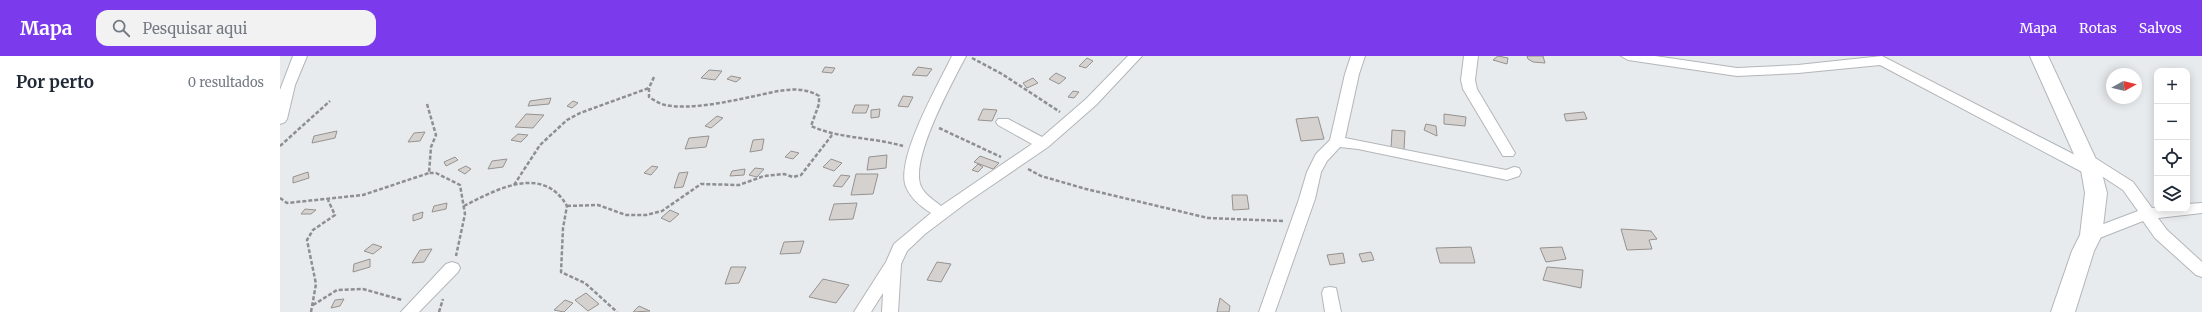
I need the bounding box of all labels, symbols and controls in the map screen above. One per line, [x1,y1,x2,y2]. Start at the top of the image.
search box [96,10,376,46]
text: Mapa [20,16,72,40]
icon: search [110,17,132,39]
text: Pesquisar aqui [142,19,247,38]
text: Mapa [2020,19,2057,37]
text: Rotas [2079,19,2117,37]
text: Salvos [2139,19,2182,37]
north arrow [2106,68,2142,104]
map controls [2154,68,2190,212]
button: + [2154,68,2190,104]
text: Por perto [16,71,94,93]
text: 0 resultados [188,74,264,91]
button: − [2154,104,2190,140]
button: locate [2154,140,2190,176]
button: layers [2154,176,2190,212]

